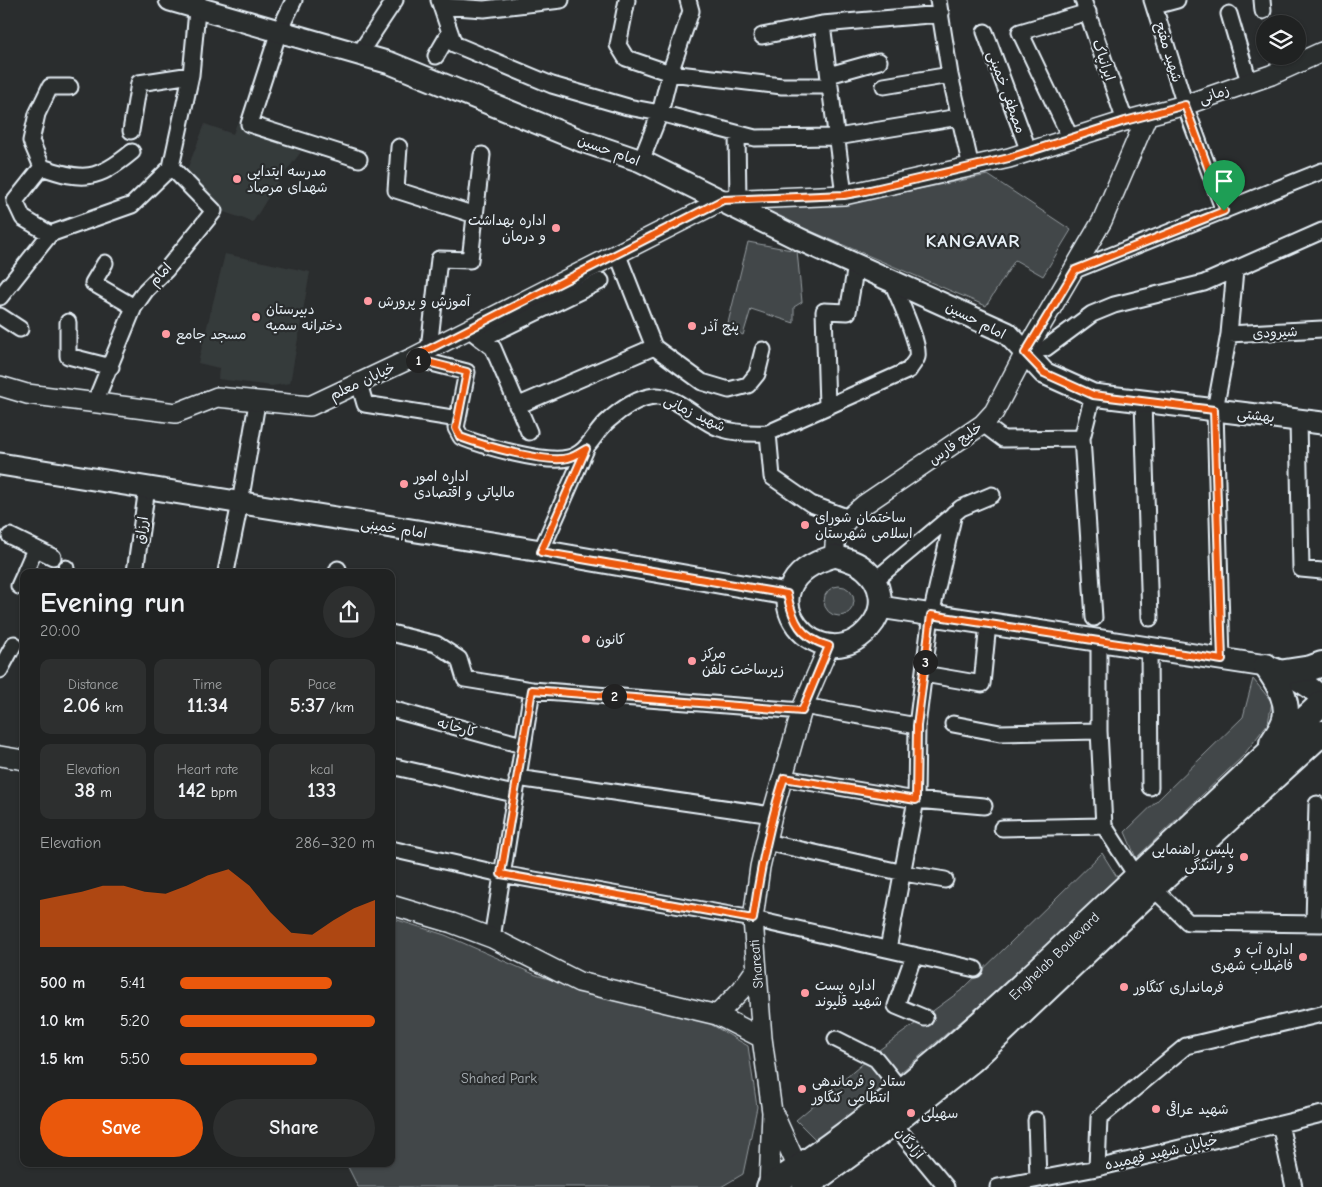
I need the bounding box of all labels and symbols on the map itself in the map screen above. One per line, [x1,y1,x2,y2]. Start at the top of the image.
street label: شهید مفتح [1150,20,1186,85]
street label: ایرانپاک [1088,37,1119,83]
street label: مصطفی خمینی [984,49,1029,136]
street label: زمانی [1197,81,1232,108]
street label: امام حسین [575,131,642,171]
pin [1203,160,1245,211]
place label: مدرسه ایتدایی شهدای مرصاد [247,163,328,196]
marker: مدرسه ایتدایی شهدای مرصاد [231,173,243,185]
place label: اداره بهداشت و درمان [468,212,546,245]
marker: اداره بهداشت و درمان [550,222,562,234]
district label: KANGAVAR [926,230,1020,252]
street label: امام [145,259,177,291]
place label: آموزش و پرورش [378,293,471,311]
marker: آموزش و پرورش [362,295,374,307]
street label: امام حسین [942,298,1009,345]
place label: دبیرستان دخترانه سمیه [266,301,343,334]
marker: دبیرستان دخترانه سمیه [250,311,262,323]
place label: پنج آذر [701,318,739,336]
marker: پنج آذر [686,320,698,332]
street label: شیرودی [1252,323,1298,342]
place label: مسجد جامع [176,326,246,345]
marker: مسجد جامع [160,328,172,340]
pin: 1 [406,348,430,372]
street label: خیابان معلم [327,359,398,406]
street label: شهید زمانی [661,391,728,436]
street label: بهشتی [1236,405,1276,426]
street label: خلیج فارس [925,418,986,469]
place label: اداره امور مالیاتی و اقتصادی [413,468,515,501]
marker: اداره امور مالیاتی و اقتصادی [398,478,410,490]
place label: ساختمان شورای اسلامی شهرستان [815,509,912,542]
street label: ارزاق [131,515,152,545]
street label: امام خمینی [359,515,428,544]
marker: ساختمان شورای اسلامی شهرستان [799,519,811,531]
place label: کانون [596,631,625,648]
marker: کانون [580,633,592,645]
place label: مرکز زیرساخت تلفن [701,645,784,678]
pin: 3 [912,650,938,674]
marker: مرکز زیرساخت تلفن [686,655,698,667]
pin: 2 [602,684,626,708]
street label: کارخانه [435,714,479,741]
place label: پلیس راهنمایی و رانندگی [1152,841,1234,874]
marker: پلیس راهنمایی و رانندگی [1238,851,1250,863]
street label: Enghelab Boulevard [1006,909,1103,1004]
street label: Shareati [746,939,767,989]
place label: اداره آب و فاضلاب شهری [1211,941,1293,974]
marker: اداره آب و فاضلاب شهری [1297,951,1309,963]
place label: اداره پست شهید قلیوند [815,977,882,1010]
place label: فرمانداری کنگاور [1133,979,1224,996]
marker: فرمانداری کنگاور [1118,981,1130,993]
marker: اداره پست شهید قلیوند [799,987,811,999]
park label: Shahed Park [461,1070,537,1087]
place label: ستاد و فرماندهی انتظامی کنگاور [811,1073,906,1106]
marker: ستاد و فرماندهی انتظامی کنگاور [796,1083,808,1095]
place label: شهید عراقی [1166,1101,1229,1118]
marker: شهید عراقی [1150,1103,1162,1115]
place label: سهیلی [921,1105,958,1122]
marker: سهیلی [905,1107,917,1119]
street label: آزادگان [892,1124,928,1163]
street label: خیابان شهید فهمیده [1103,1131,1219,1174]

